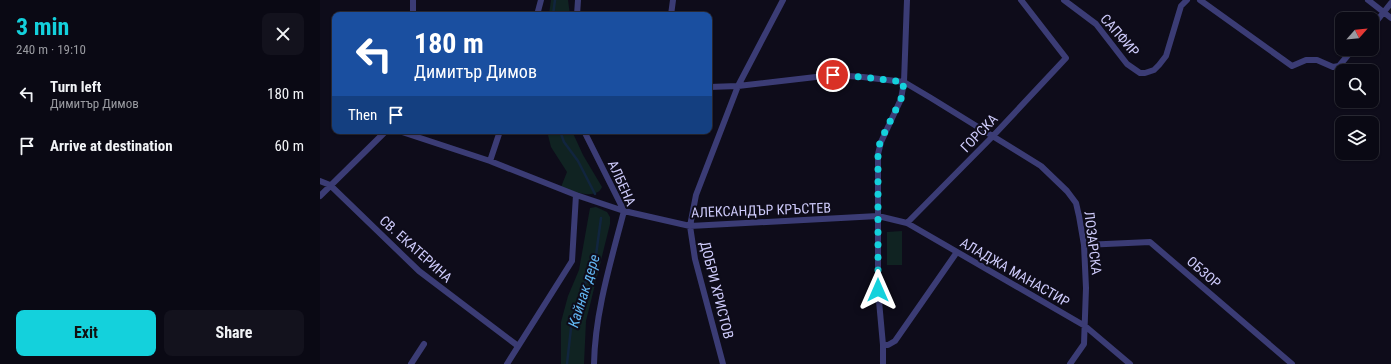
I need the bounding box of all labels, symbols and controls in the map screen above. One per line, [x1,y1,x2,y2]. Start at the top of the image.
street label: САПФИР [1097,11,1143,60]
north arrow [1335,12,1379,56]
map controls [1335,12,1379,160]
text: 3 min [16,13,69,41]
button: close [262,13,304,55]
text: 180 m [414,27,484,60]
icon: left [348,28,400,80]
text: 240 m · 19:10 [16,42,86,57]
pin [816,58,850,92]
text: Димитър Димов [414,61,537,82]
icon: arrive [822,64,844,86]
button: search [1335,64,1379,108]
text: Turn left [50,78,101,96]
icon: left [16,83,38,105]
text: 180 m [267,85,304,103]
text: Димитър Димов [50,96,139,111]
icon: arrive [385,104,407,126]
text: Then [348,106,377,124]
street label: ГОРСКА [957,111,1001,155]
button: layers [1335,116,1379,160]
icon: arrive [16,135,38,157]
text: Arrive at destination [50,137,173,155]
text: 60 m [274,137,304,155]
street label: АЛБЕНА [605,158,639,208]
street label: АЛЕКСАНДЪР КРЪСТЕВ [691,200,831,220]
street label: ЛОЗАРСКА [1081,210,1105,276]
street label: СВ. ЕКАТЕРИНА [376,212,456,286]
street label: АЛАДЖА МАНАСТИР [957,234,1073,310]
street label: ДОБРИ ХРИСТОВ [697,240,737,340]
water label: Кайнак дере [564,252,604,330]
street label: ОБЗОР [1184,253,1224,291]
position arrow [857,269,899,311]
button: Exit [16,310,156,356]
button: Share [164,310,304,356]

